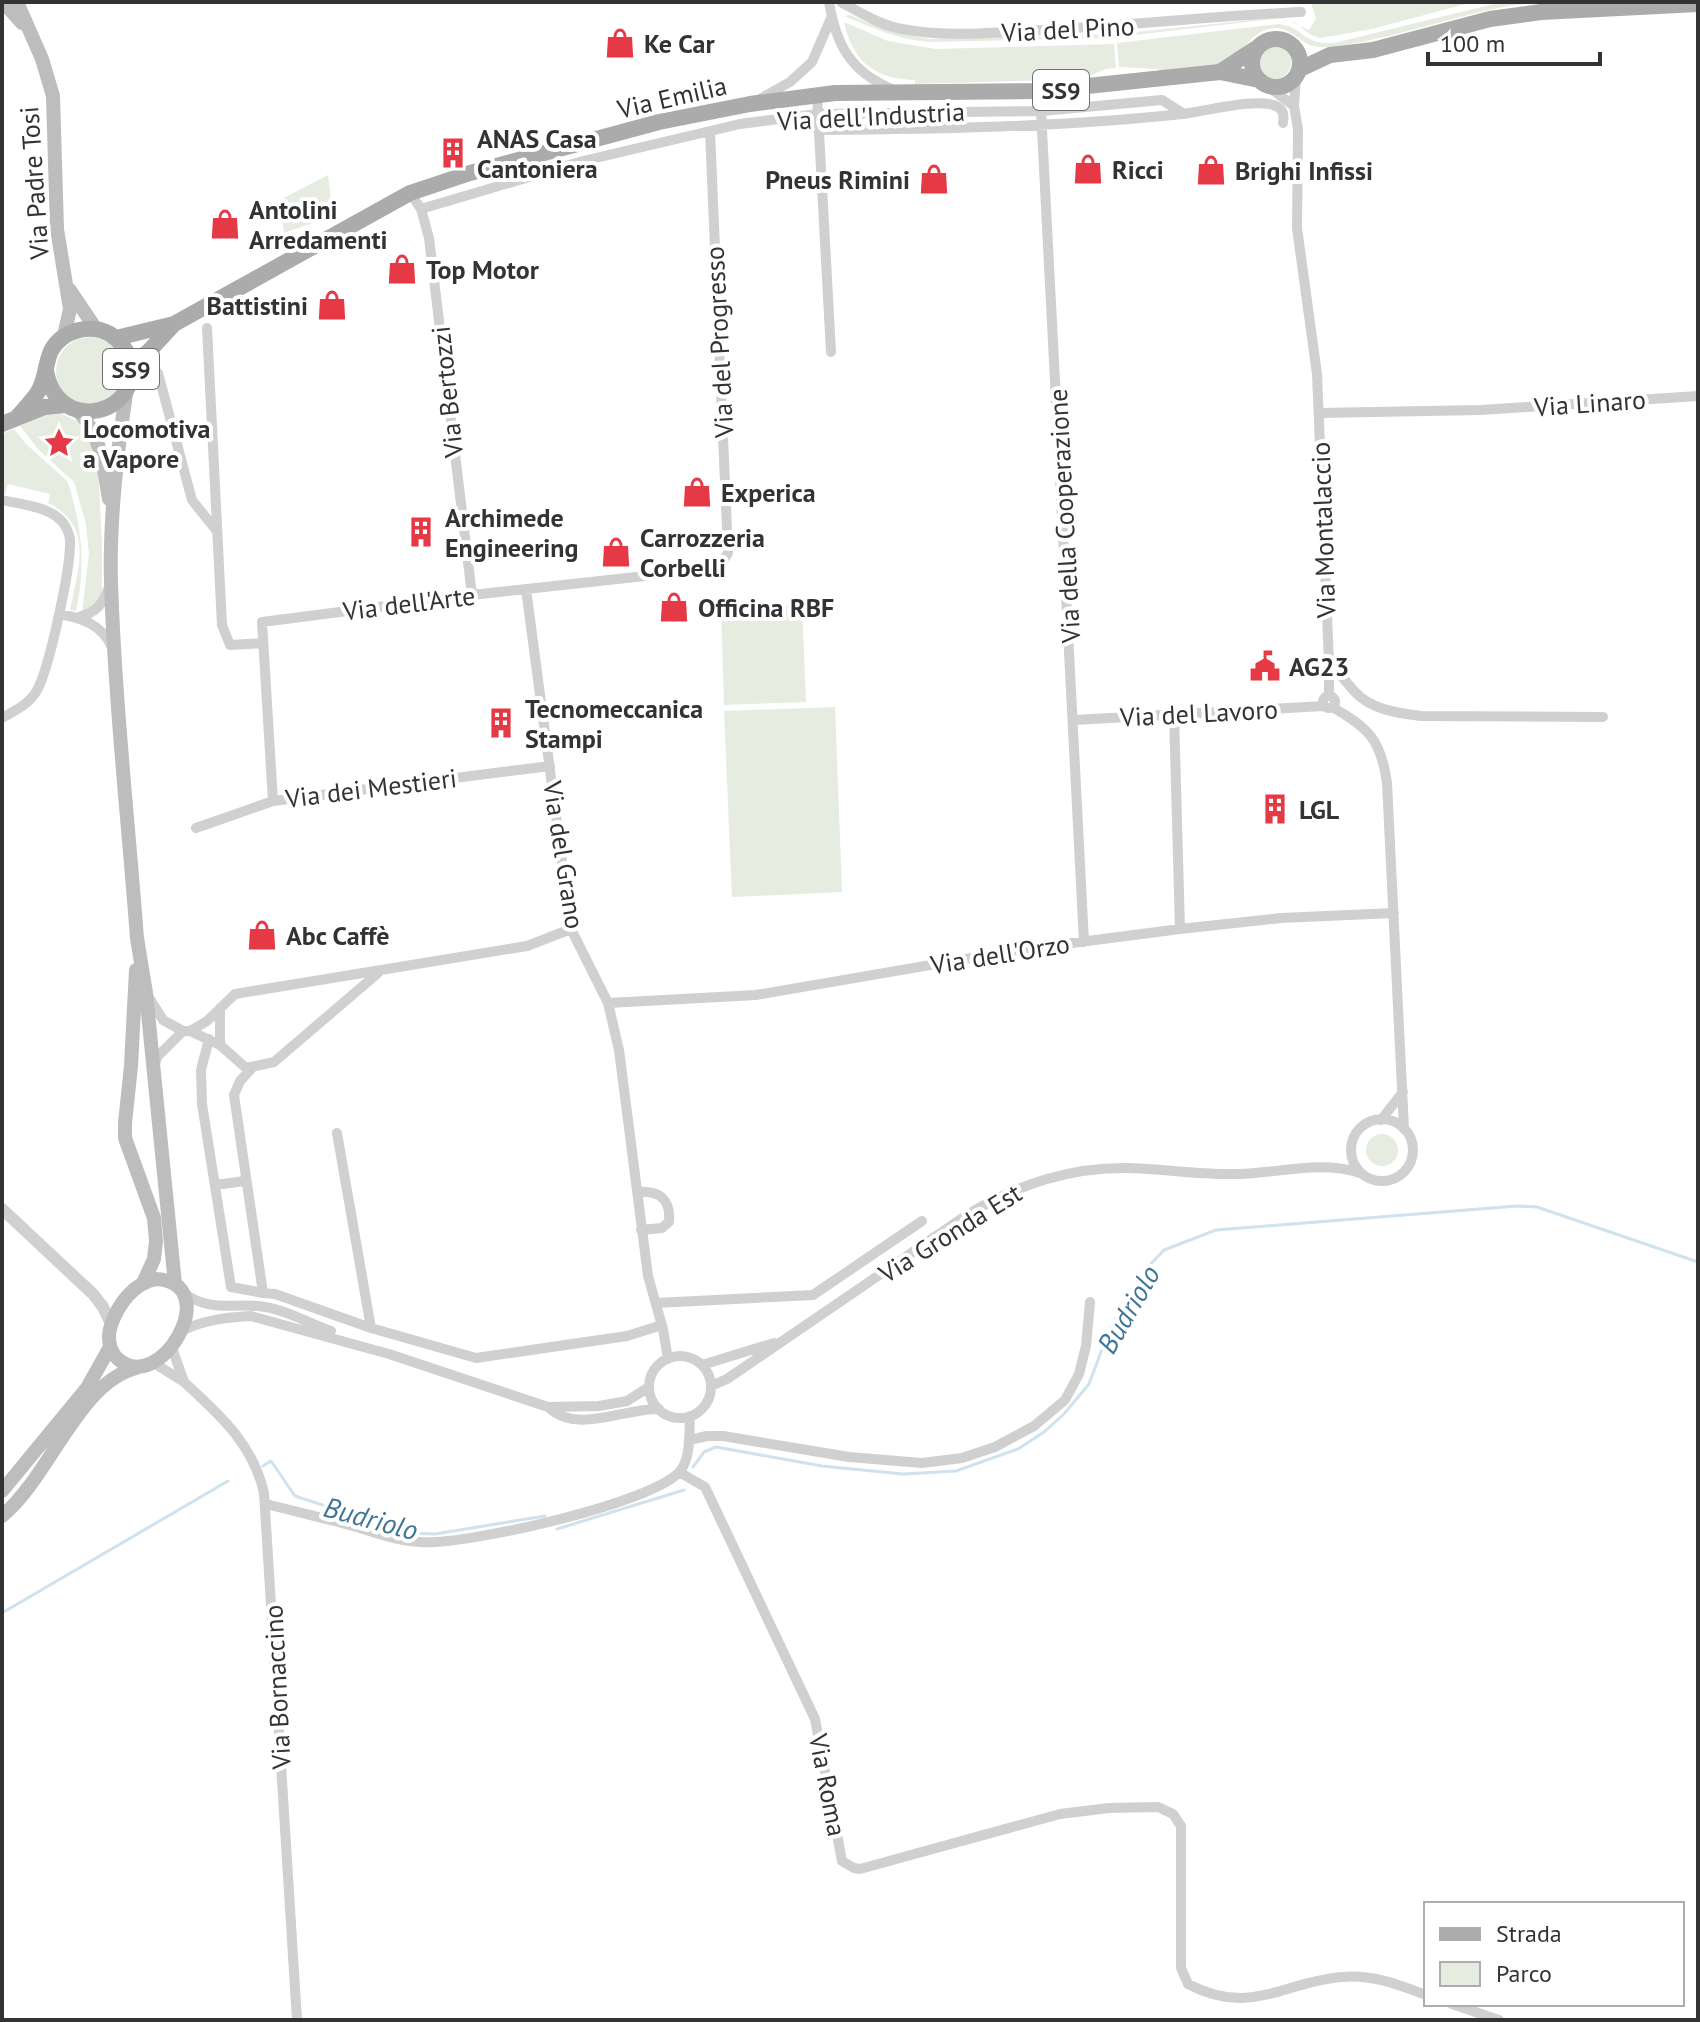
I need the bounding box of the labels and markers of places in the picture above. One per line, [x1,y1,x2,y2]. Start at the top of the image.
shop icon: Ke Car [603,26,637,60]
place label: Ke Car [644,27,715,60]
place label: ANAS Casa Cantoniera [477,122,598,185]
building icon: ANAS Casa Cantoniera [436,136,470,170]
shop icon: Ricci [1071,152,1105,186]
place label: Ricci [1112,153,1164,186]
shop icon: Brighi Infissi [1194,153,1228,187]
place label: Brighi Infissi [1235,154,1373,187]
shop icon: Pneus Rimini [917,162,951,196]
place label: Pneus Rimini [765,163,910,196]
place label: Antolini Arredamenti [249,193,387,256]
shop icon: Antolini Arredamenti [208,207,242,241]
shop icon: Top Motor [385,252,419,286]
place label: Top Motor [426,253,540,286]
shop icon: Battistini [315,288,349,322]
place label: Battistini [207,289,308,322]
place label: Locomotiva a Vapore [83,412,210,475]
place icon: Locomotiva a Vapore [42,426,76,460]
shop icon: Experica [680,475,714,509]
place label: Experica [721,476,816,509]
place label: Archimede Engineering [445,501,578,564]
building icon: Archimede Engineering [404,515,438,549]
place label: Carrozzeria Corbelli [640,521,765,584]
shop icon: Carrozzeria Corbelli [599,535,633,569]
shop icon: Officina RBF [657,590,691,624]
place label: Officina RBF [698,591,834,624]
public building icon: AG23 [1248,649,1282,683]
place label: AG23 [1289,650,1349,683]
place label: Tecnomeccanica Stampi [525,692,703,755]
building icon: Tecnomeccanica Stampi [484,706,518,740]
building icon: LGL [1258,792,1292,826]
place label: LGL [1299,793,1340,826]
shop icon: Abc Caffè [245,918,279,952]
place label: Abc Caffè [286,919,389,952]

